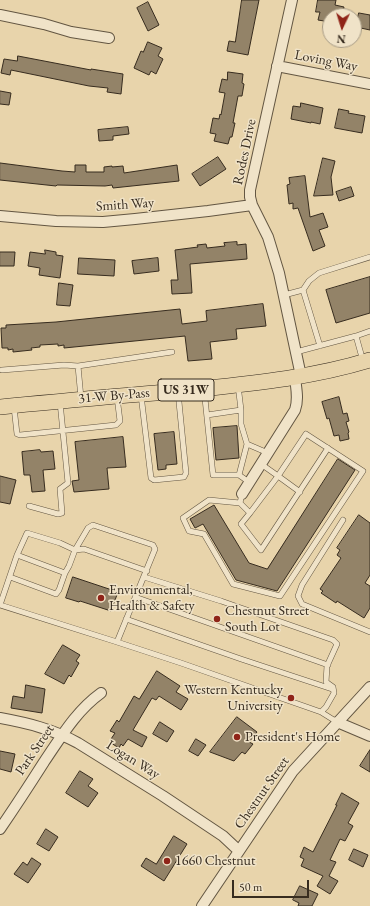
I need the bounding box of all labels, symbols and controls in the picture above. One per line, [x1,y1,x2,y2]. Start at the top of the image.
north arrow [322,8,362,48]
text: N [336,32,346,46]
street label: Loving Way [293,47,359,75]
street label: Rodes Drive [230,118,260,186]
street label: Smith Way [95,195,155,215]
road number: US 31W [158,379,214,401]
street label: 31-W By-Pass [78,385,150,407]
place label: Environmental, Health & Safety [109,582,195,614]
marker: Environmental, Health & Safety [96,593,106,603]
place label: Chestnut Street South Lot [225,603,309,636]
marker: Chestnut Street South Lot [212,614,222,624]
place label: Western Kentucky University [184,682,283,714]
marker: Western Kentucky University [286,693,296,703]
street label: Park Street [12,722,58,778]
place label: President's Home [245,729,340,745]
marker: President's Home [232,732,242,742]
street label: Logan Way [103,737,163,783]
street label: Chestnut Street [231,754,293,832]
place label: 1660 Chestnut [175,853,255,869]
marker: 1660 Chestnut [162,856,172,866]
scale bar [234,872,311,898]
text: 50 m [239,879,262,895]

